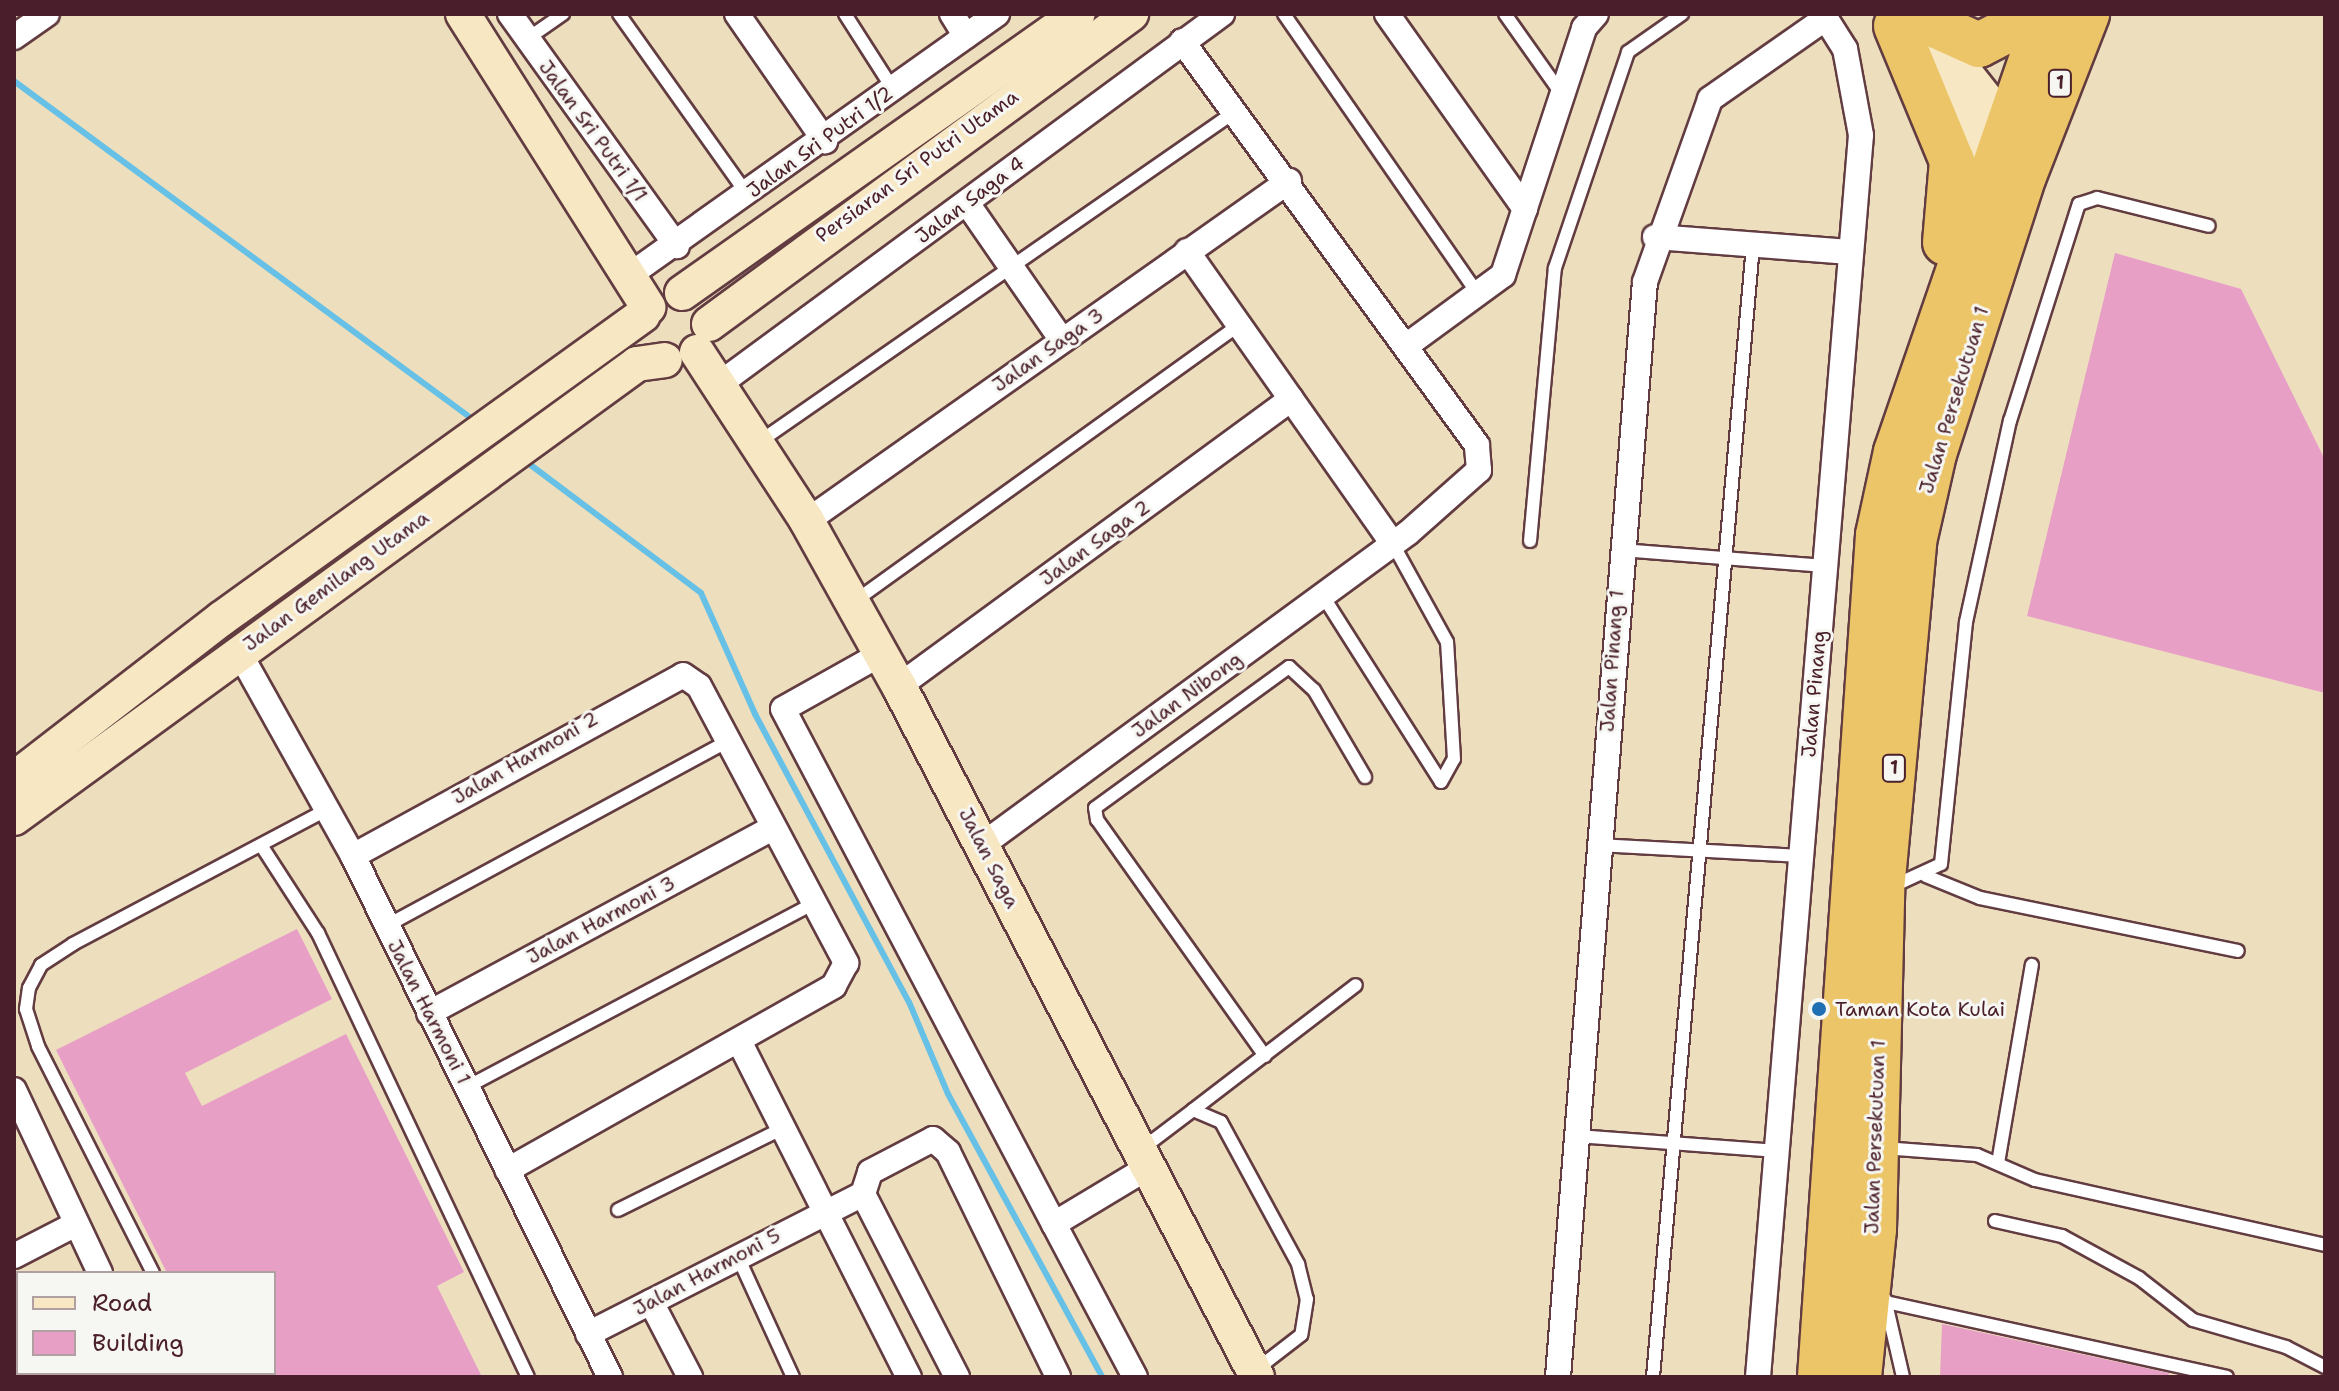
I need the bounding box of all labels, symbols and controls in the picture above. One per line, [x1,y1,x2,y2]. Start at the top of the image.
street label: Jalan Sri Putri 1/1 [534,56,652,206]
road number: 1 [2046,69,2074,97]
street label: Jalan Sri Putri 1/2 [742,81,898,203]
street label: Persiaran Sri Putri Utama [811,84,1023,248]
street label: Jalan Saga 4 [911,151,1029,249]
street label: Jalan Saga 3 [988,303,1108,397]
street label: Jalan Persekutuan 1 [1914,303,1994,497]
street label: Jalan Saga 2 [1035,495,1155,591]
street label: Jalan Gemilang Utama [239,506,433,656]
street label: Jalan Pinang 1 [1595,589,1629,733]
street label: Jalan Pinang [1796,629,1832,759]
street label: Jalan Nibong [1127,647,1247,743]
street label: Jalan Harmoni 2 [448,706,602,810]
road number: 1 [1880,754,1908,782]
street label: Jalan Saga [953,804,1025,912]
street label: Jalan Harmoni 3 [523,871,679,969]
street label: Jalan Harmoni 1 [382,936,476,1088]
place label: Taman Kota Kulai [1835,997,2005,1021]
marker: Taman Kota Kulai [1810,1000,1828,1018]
street label: Jalan Persekutuan 1 [1860,1039,1890,1235]
street label: Jalan Harmoni 5 [629,1223,785,1321]
legend [16,1271,276,1375]
text: Road [92,1287,152,1319]
text: Building [92,1327,184,1359]

